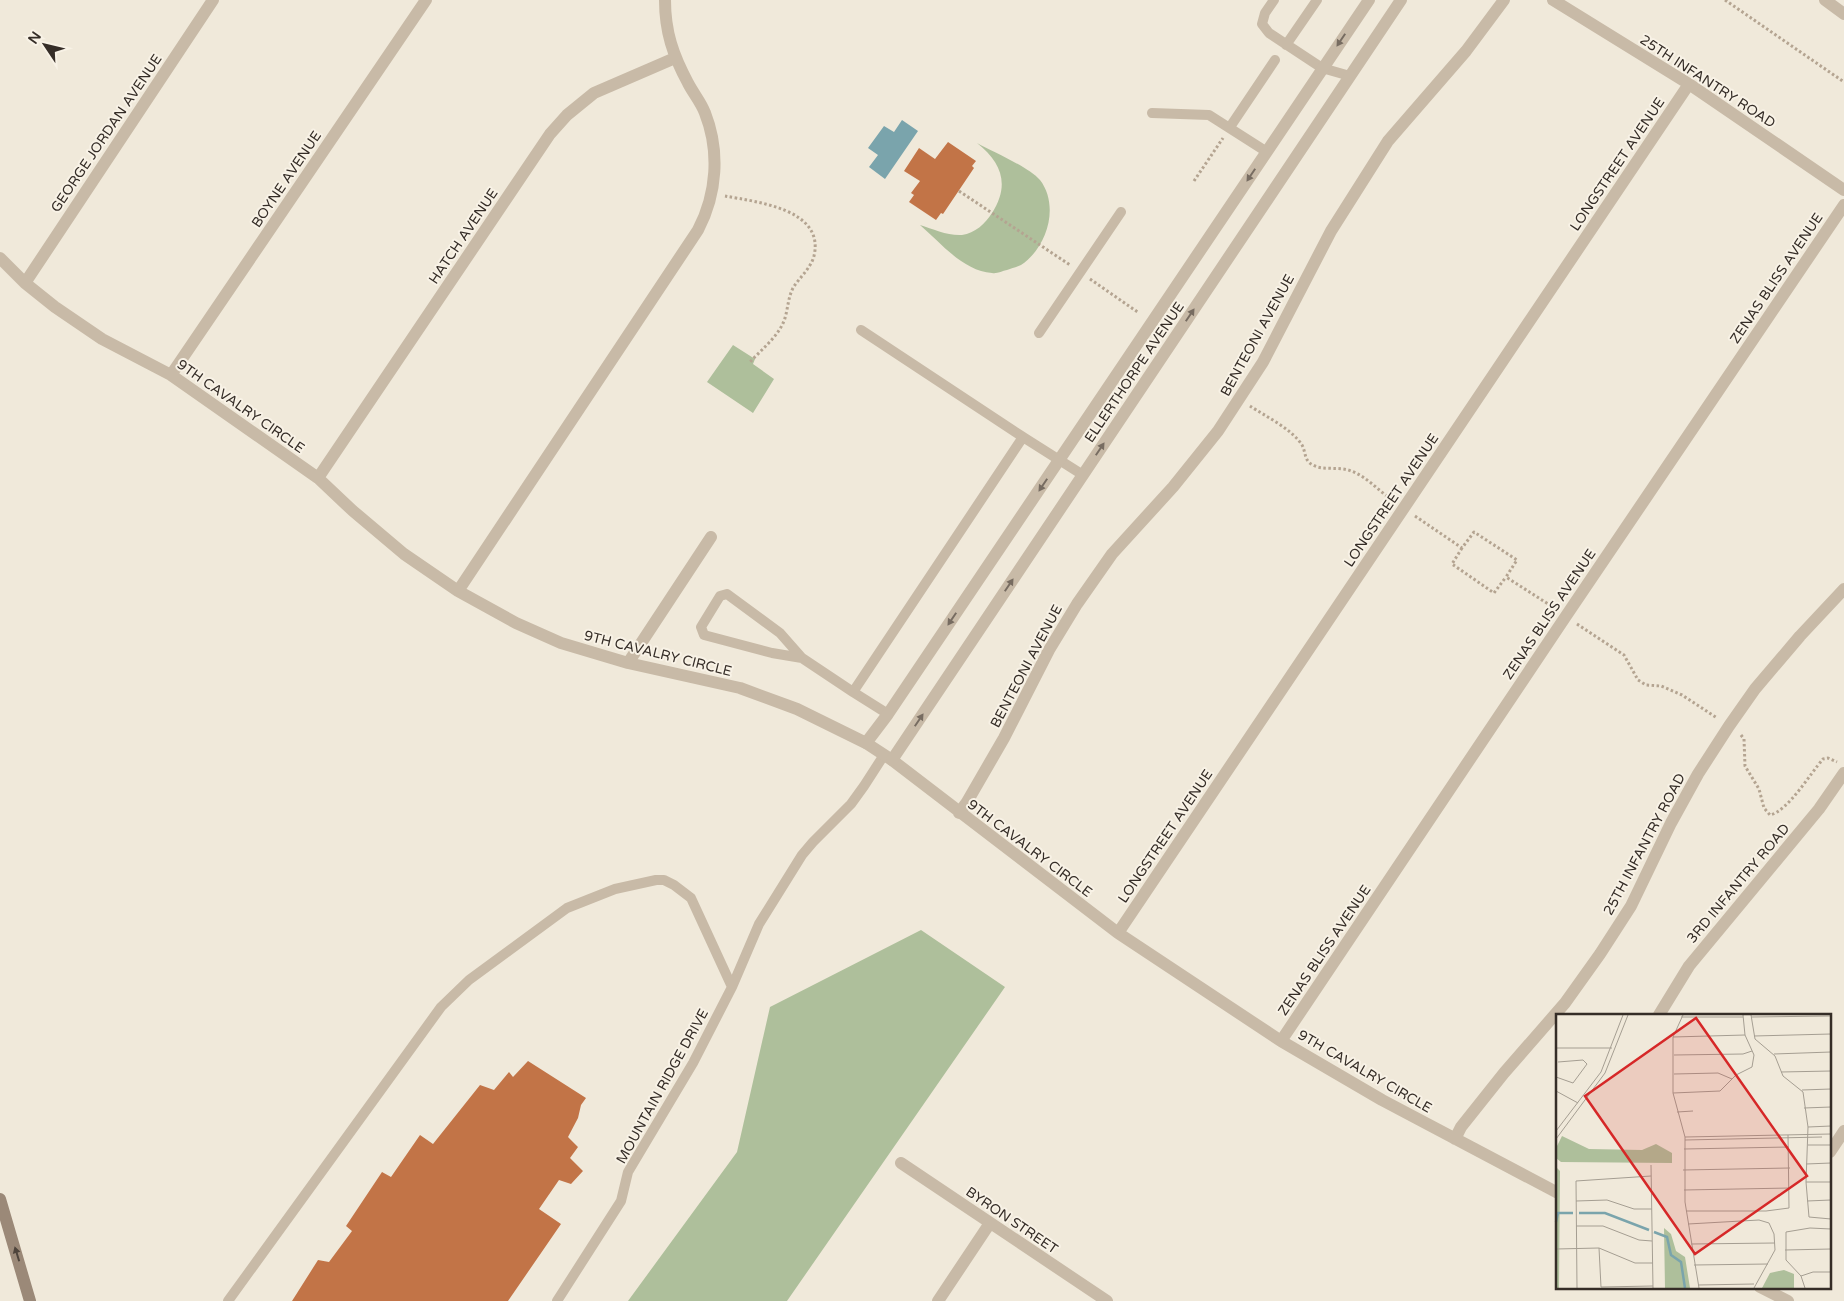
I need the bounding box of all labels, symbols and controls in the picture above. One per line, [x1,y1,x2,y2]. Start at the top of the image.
north arrow [20,20,70,70]
text: N [25,28,45,47]
street label: 25TH INFANTRY ROAD [1637,31,1779,132]
one-way arrow [1336,34,1346,47]
street label: GEORGE JORDAN AVENUE [47,51,166,215]
street label: LONGSTREET AVENUE [1566,94,1668,234]
street label: BOYNE AVENUE [248,128,325,231]
one-way arrow [1246,169,1256,182]
street label: HATCH AVENUE [425,185,502,287]
street label: ZENAS BLISS AVENUE [1726,210,1826,347]
street label: BENTEONI AVENUE [1217,271,1298,399]
street label: ELLERTHORPE AVENUE [1081,299,1188,446]
one-way arrow [1185,308,1195,321]
street label: 9TH CAVALRY CIRCLE [174,356,308,457]
street label: LONGSTREET AVENUE [1340,430,1442,570]
one-way arrow [1095,443,1105,456]
one-way arrow [1038,478,1048,491]
street label: ZENAS BLISS AVENUE [1499,546,1599,683]
one-way arrow [1004,578,1014,591]
street label: BENTEONI AVENUE [987,602,1066,731]
one-way arrow [947,613,957,626]
street label: 9TH CAVALRY CIRCLE [582,627,734,680]
one-way arrow [914,713,924,726]
street label: LONGSTREET AVENUE [1114,766,1216,906]
street label: 25TH INFANTRY ROAD [1600,770,1689,918]
street label: 9TH CAVALRY CIRCLE [964,796,1095,901]
street label: 3RD INFANTRY ROAD [1683,820,1793,947]
street label: ZENAS BLISS AVENUE [1274,882,1374,1019]
street label: MOUNTAIN RIDGE DRIVE [613,1006,712,1167]
inset map [1556,1014,1832,1288]
street label: 9TH CAVALRY CIRCLE [1295,1026,1435,1117]
street label: BYRON STREET [962,1183,1061,1258]
one-way arrow [12,1246,20,1261]

